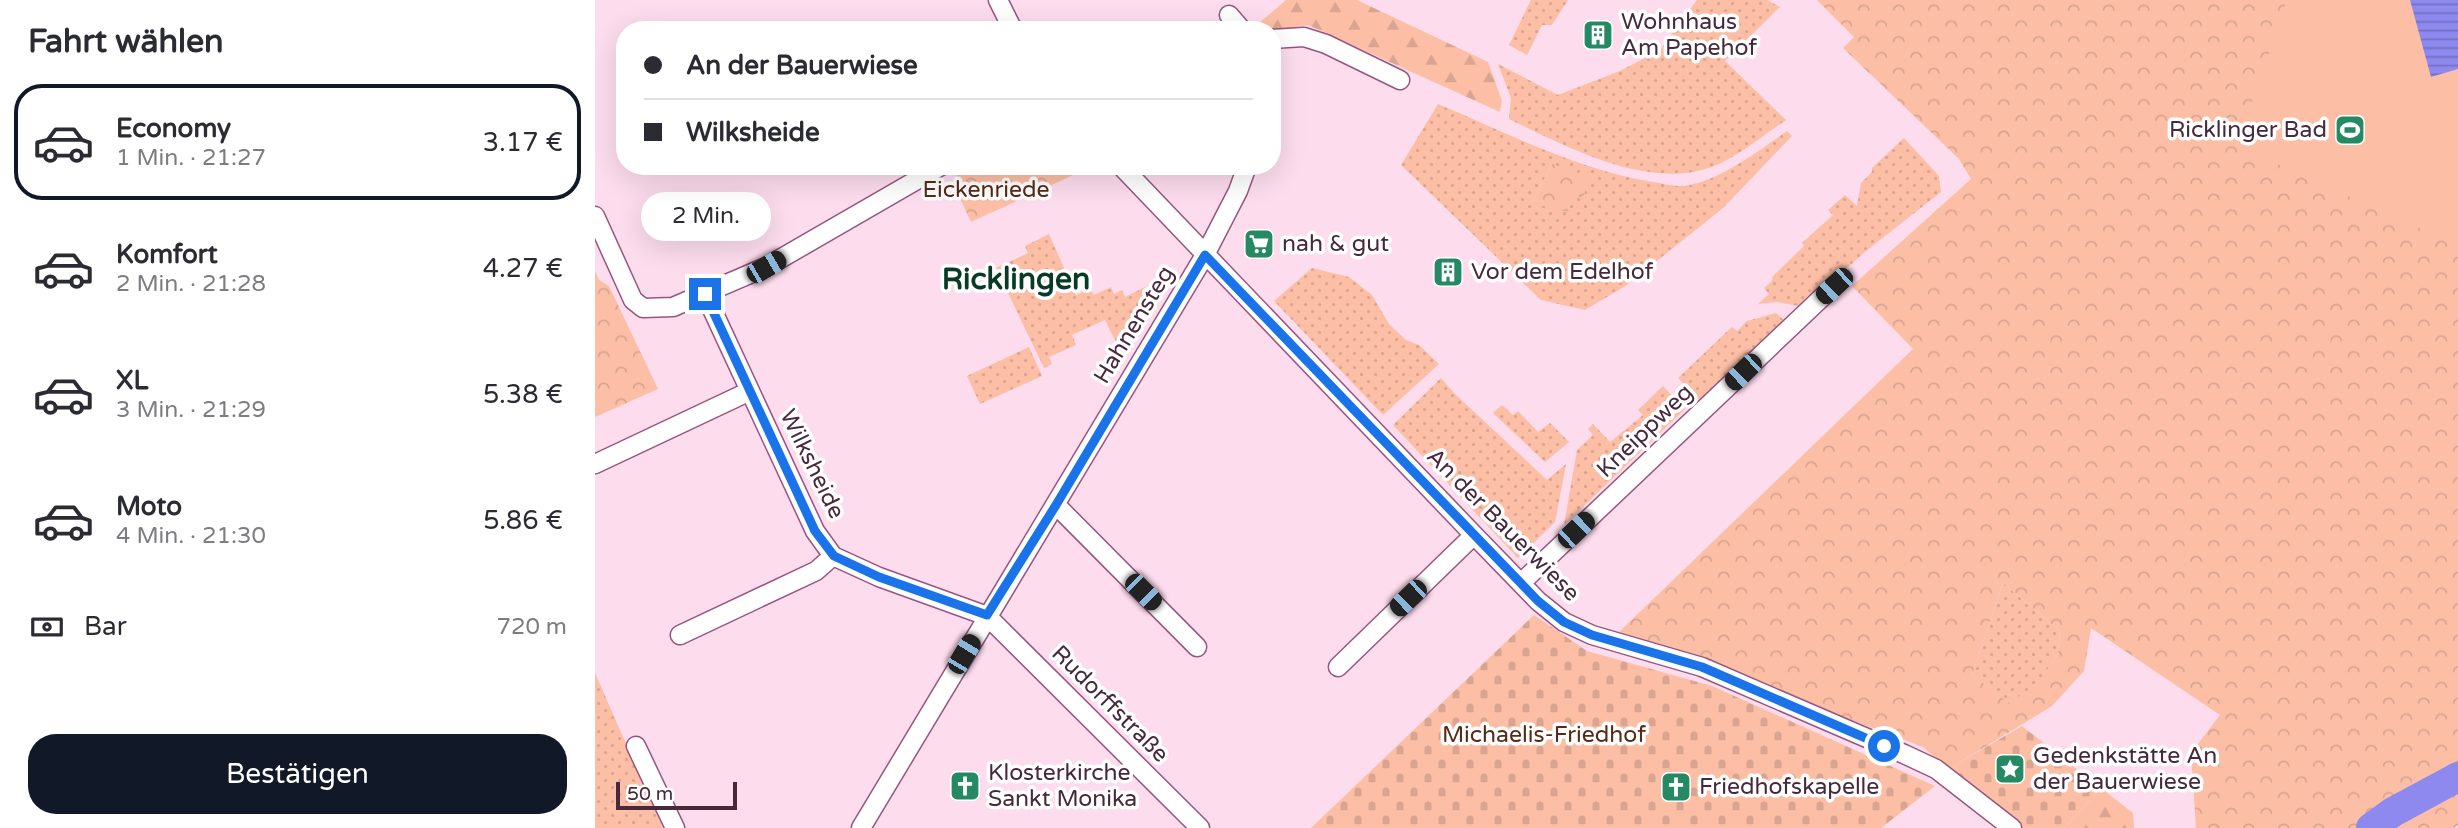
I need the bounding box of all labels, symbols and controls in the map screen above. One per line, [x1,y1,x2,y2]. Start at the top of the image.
place label: Wohnhaus Am Papehof [1621,8,1757,62]
building icon: Wohnhaus Am Papehof [1581,18,1615,52]
text: Fahrt wählen [28,23,224,61]
text: An der Bauerwiese [686,50,918,81]
icon: car [32,111,95,174]
text: Economy [116,113,231,144]
sports icon: Ricklinger Bad [2333,113,2367,147]
place label: Ricklinger Bad [2169,116,2327,144]
text: Wilksheide [686,117,820,148]
text: 3.17 € [483,127,563,158]
text: 1 Min. · 21:27 [116,144,266,172]
park label: Eickenriede [922,176,1050,204]
callout: 2 Min. [640,192,770,242]
text: 2 Min. [672,202,740,230]
supermarket icon: nah & gut [1242,227,1276,261]
place label: nah & gut [1282,230,1389,258]
icon: car [32,237,95,300]
text: Komfort [116,239,218,270]
car [743,247,790,287]
text: 4.27 € [483,253,563,284]
building icon: Vor dem Edelhof [1431,255,1465,289]
place label: Vor dem Edelhof [1471,258,1654,286]
district label: Ricklingen [942,261,1090,298]
street label: Hahnensteg [1088,261,1180,389]
car [1812,264,1857,308]
text: 2 Min. · 21:28 [116,270,266,298]
route end [689,278,721,310]
car [1721,350,1766,394]
icon: car [32,363,95,426]
text: XL [116,365,148,396]
street label: Kneippweg [1591,378,1699,484]
text: 5.38 € [483,379,563,410]
text: 3 Min. · 21:29 [116,396,266,424]
street label: Wilksheide [774,405,850,523]
street label: An der Bauerwiese [1421,443,1585,607]
icon: car [32,489,95,552]
text: Moto [116,491,182,522]
text: 5.86 € [483,505,563,536]
car [1554,508,1599,552]
text: 4 Min. · 21:30 [116,522,266,550]
car [1121,570,1166,614]
car [1386,576,1431,620]
icon: cash [28,608,66,646]
text: Bar [84,611,127,642]
text: 720 m [497,613,567,641]
car [945,631,984,677]
street label: Rudorffstraße [1046,640,1174,768]
park label: Michaelis-Friedhof [1442,721,1646,749]
route start [1868,730,1900,762]
button: Bestätigen [28,734,567,814]
place label: Gedenkstätte An der Bauerwiese [2033,742,2217,796]
place icon: Gedenkstätte An der Bauerwiese [1993,752,2027,786]
place label: Klosterkirche Sankt Monika [988,759,1137,813]
church icon: Klosterkirche Sankt Monika [948,769,982,803]
church icon: Friedhofskapelle [1659,770,1693,804]
place label: Friedhofskapelle [1699,773,1879,801]
scale bar [616,779,737,811]
text: 50 m [627,783,673,805]

